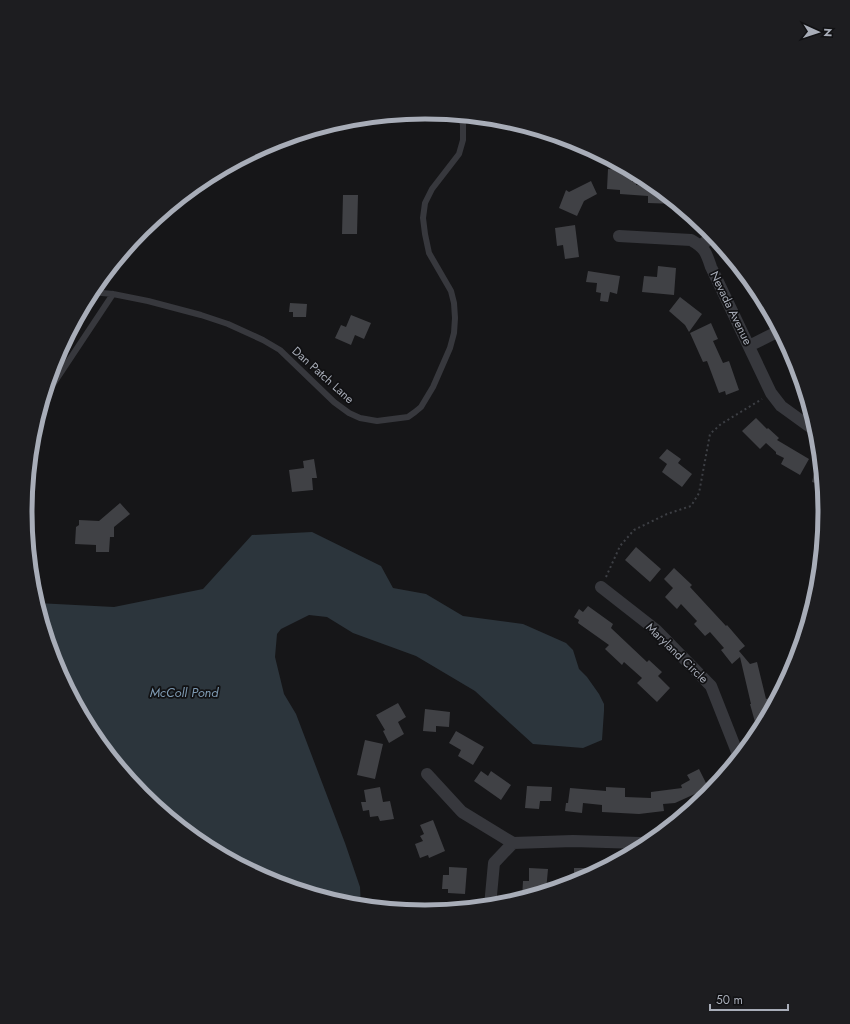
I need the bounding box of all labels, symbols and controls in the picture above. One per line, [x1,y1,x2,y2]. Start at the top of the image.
north arrow [798,12,838,52]
text: N [820,28,836,37]
street label: Nevada Avenue [705,268,757,348]
street label: Dan Patch Lane [288,342,358,408]
street label: Maryland Circle [642,619,712,687]
water label: McColl Pond [150,683,219,702]
scale bar [710,986,788,1012]
text: 50 m [716,991,743,1009]

